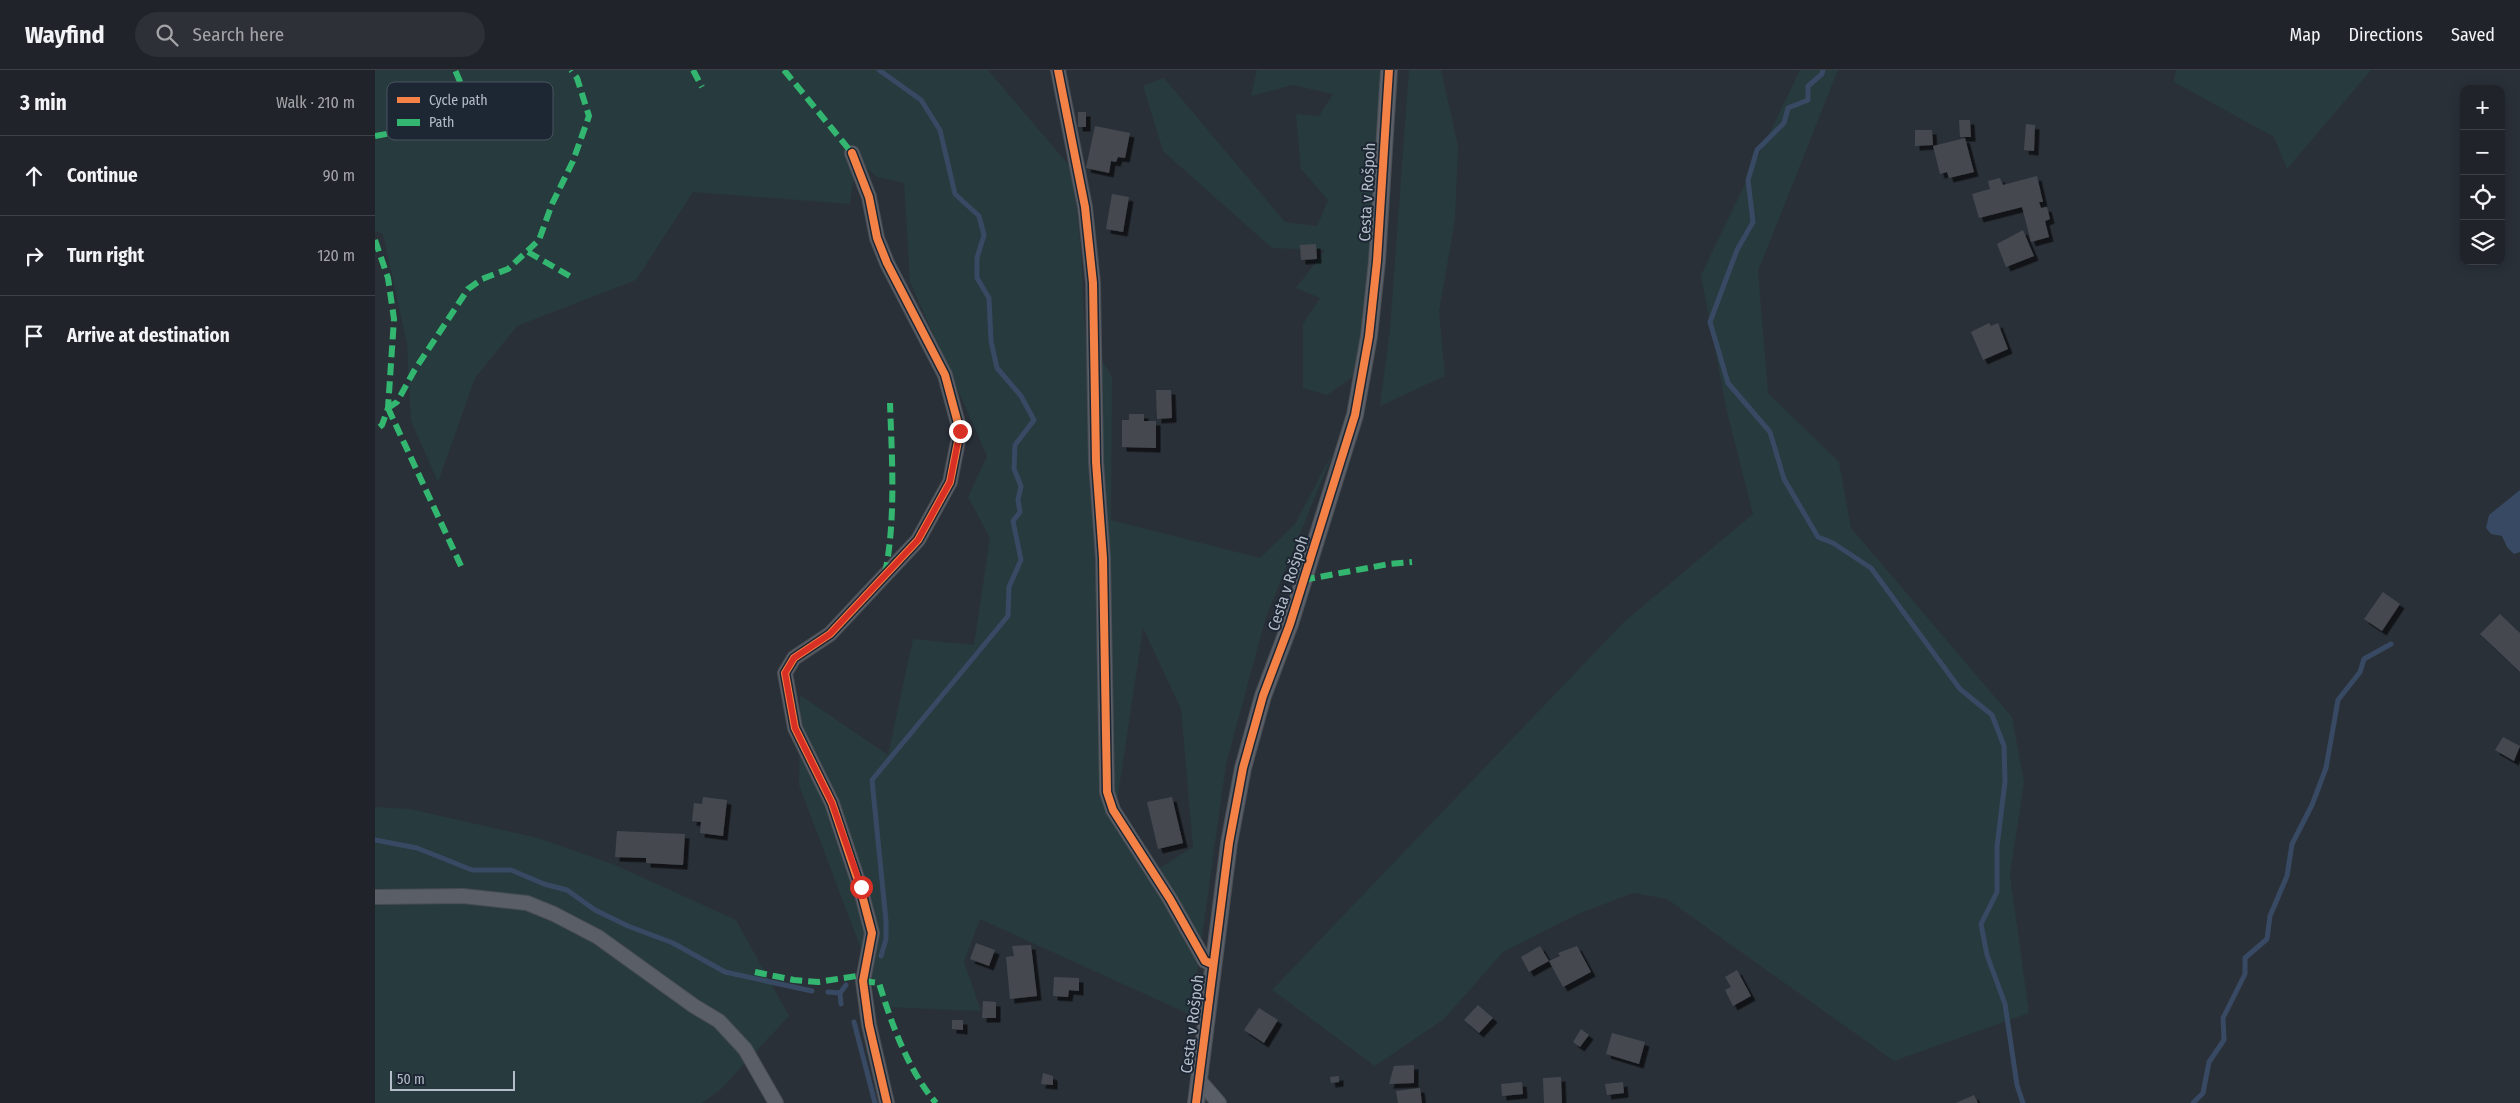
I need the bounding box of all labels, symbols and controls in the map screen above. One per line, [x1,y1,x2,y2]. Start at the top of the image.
search box [135,12,485,57]
text: Wayfind [25,21,105,49]
icon: search [153,21,181,49]
text: Search here [193,23,284,46]
text: Map [2289,24,2321,46]
text: Directions [2349,24,2423,46]
text: Saved [2451,24,2495,46]
legend [387,82,553,140]
map controls [2460,85,2505,265]
button: + [2460,85,2505,130]
text: 3 min [20,90,67,116]
text: Cycle path [429,92,488,109]
text: Walk · 210 m [276,93,355,112]
text: Path [429,114,454,131]
button: − [2460,130,2505,175]
street label: Cesta v Rošpoh [1355,142,1379,242]
icon: ahead [20,162,48,190]
text: Continue [67,164,138,187]
text: 90 m [323,166,355,185]
button: locate [2460,175,2505,220]
button: layers [2460,220,2505,265]
icon: right [20,242,48,270]
text: Turn right [67,244,144,267]
text: 120 m [317,246,355,265]
icon: arrive [20,322,48,350]
text: Arrive at destination [67,324,230,347]
route end [949,420,972,443]
street label: Cesta v Rošpoh [1264,533,1312,633]
route start [850,876,873,899]
street label: Cesta v Rošpoh [1177,974,1207,1074]
scale bar [390,1068,515,1091]
text: 50 m [397,1071,425,1088]

